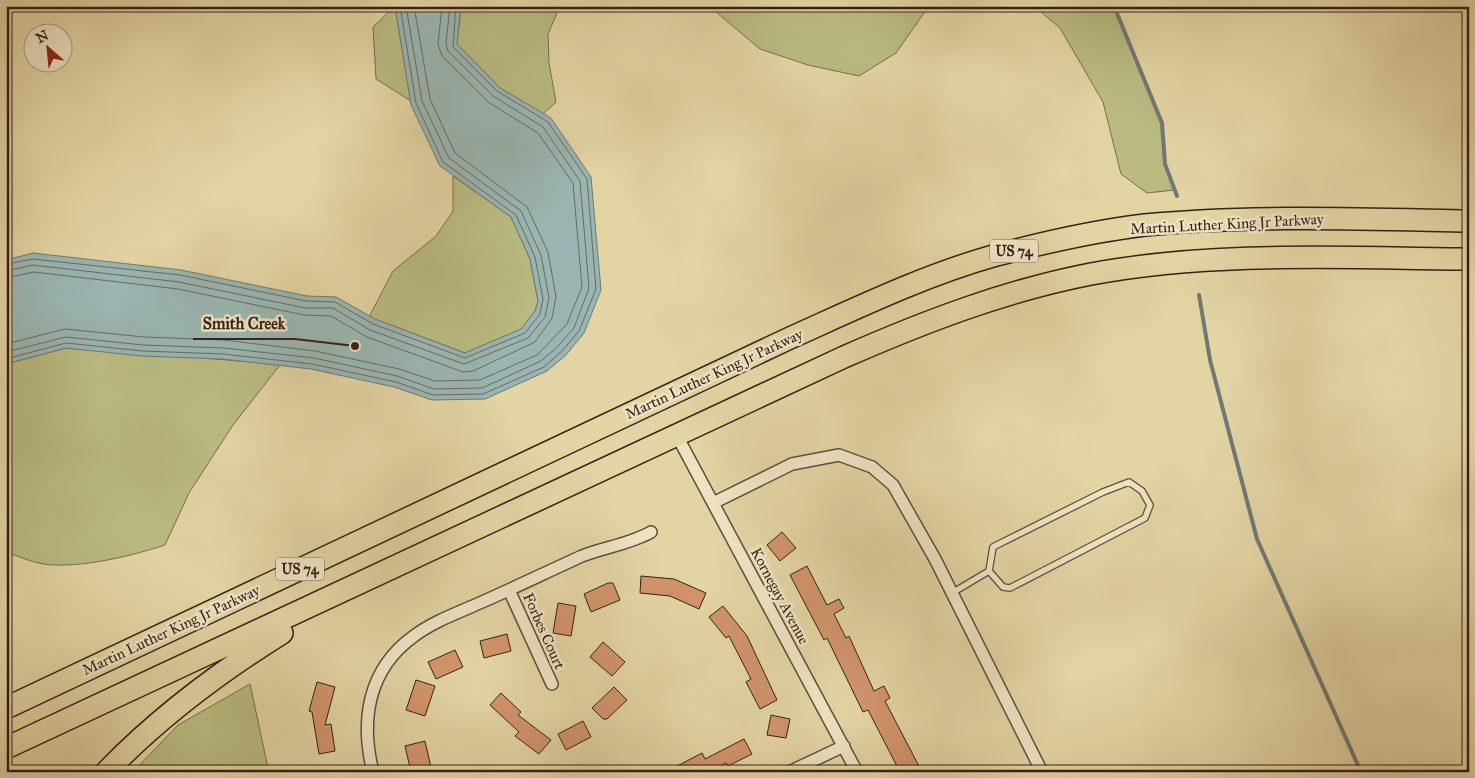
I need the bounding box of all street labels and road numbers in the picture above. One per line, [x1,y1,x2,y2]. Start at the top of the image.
street label: Martin Luther King Jr Parkway [1130,210,1325,239]
road number: US 74 [990,240,1038,262]
street label: Martin Luther King Jr Parkway [622,324,807,424]
street label: Kornegay Avenue [747,545,813,647]
road number: US 74 [276,558,324,580]
street label: Martin Luther King Jr Parkway [79,580,264,680]
street label: Forbes Court [519,590,569,673]

